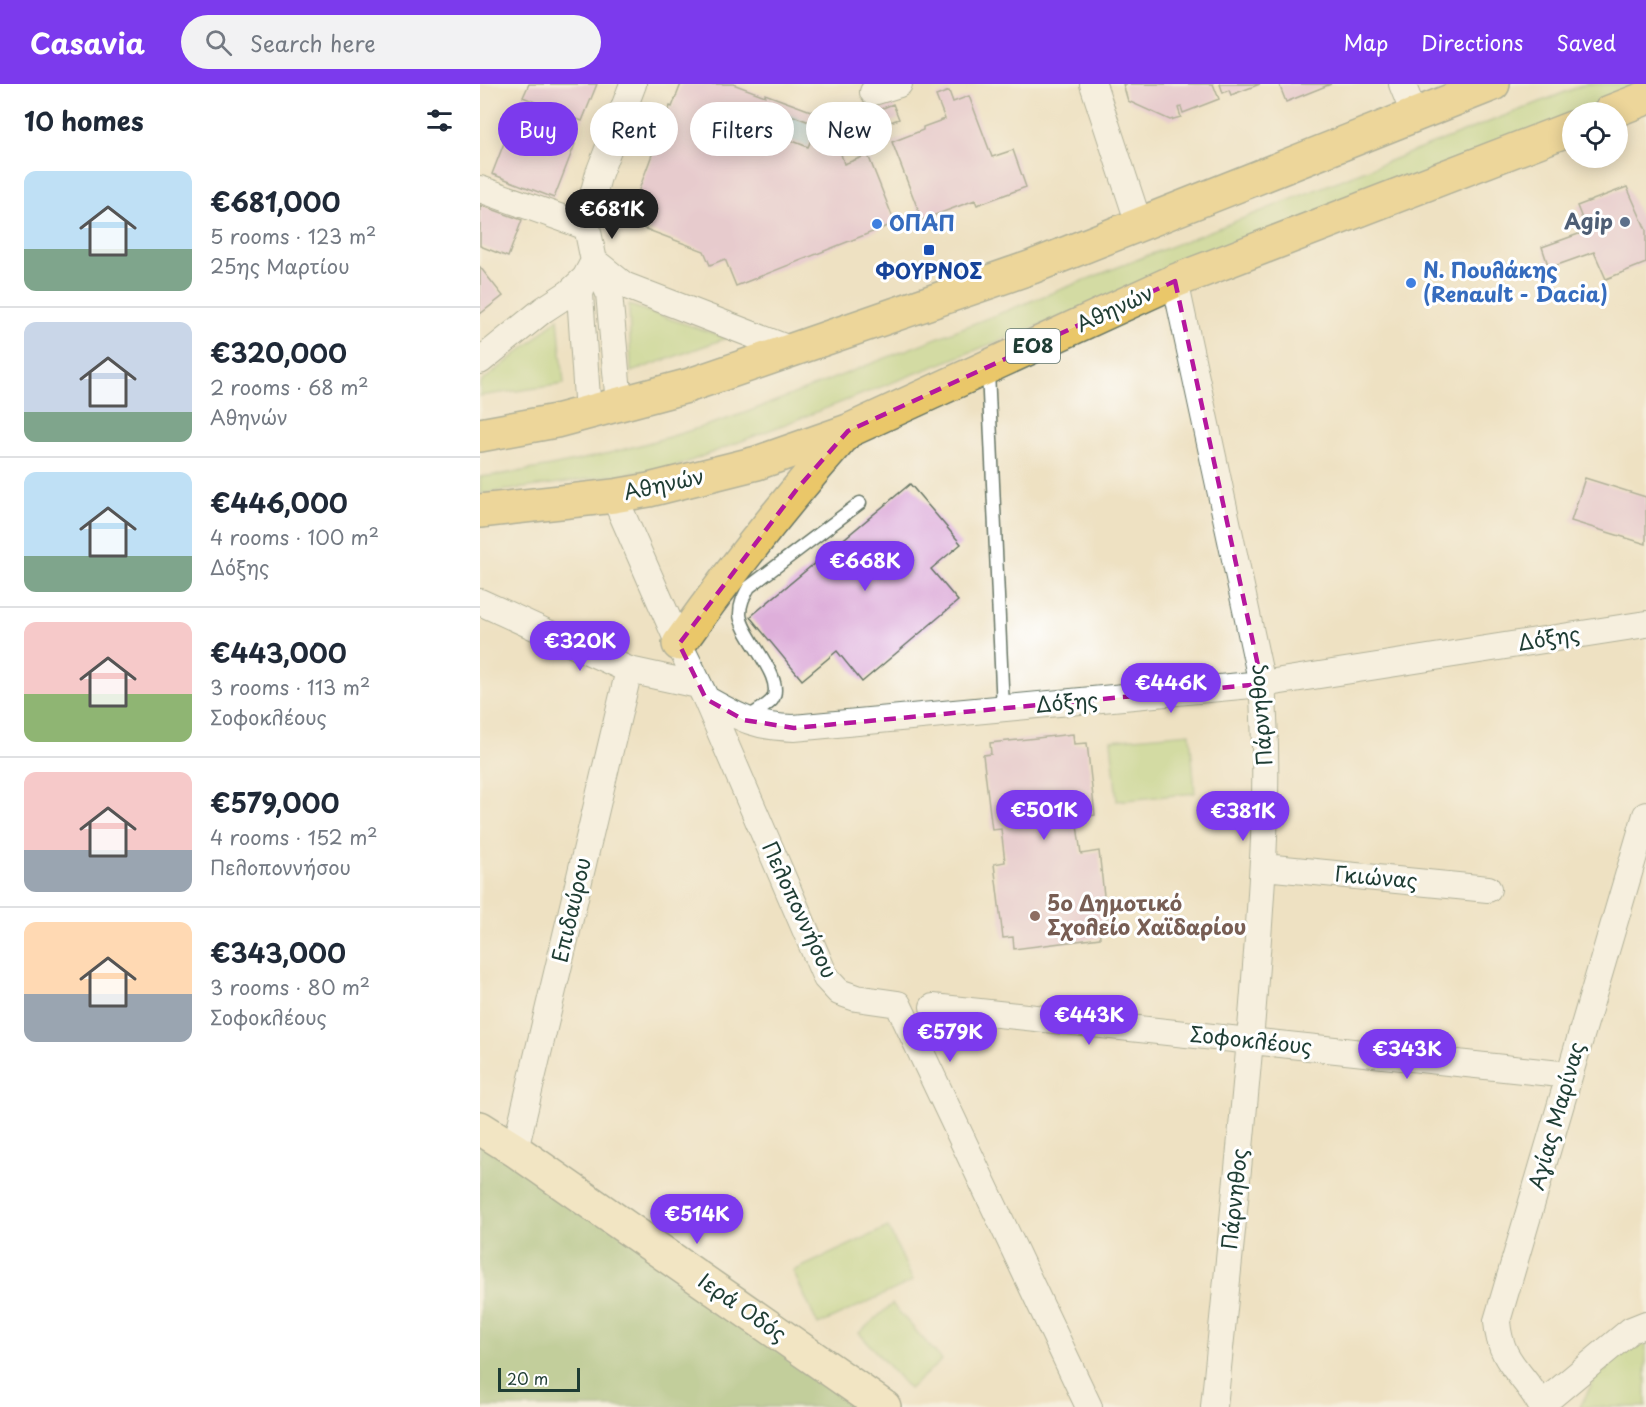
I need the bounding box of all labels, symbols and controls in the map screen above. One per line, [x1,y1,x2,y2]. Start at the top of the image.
search box [181,15,601,69]
text: Casavia [30,21,145,64]
icon: search [202,26,235,59]
text: Search here [250,26,376,59]
text: Map [1343,26,1388,58]
text: Directions [1421,26,1523,58]
text: Saved [1556,26,1616,58]
text: 10 homes [24,101,144,140]
chip: Buy [498,102,578,156]
chip: Rent [590,102,678,156]
chip: Filters [690,102,794,156]
chip: New [806,102,892,156]
map controls [1562,102,1628,168]
button: locate [1562,102,1628,168]
icon: filters [423,104,456,137]
text: €681,000 [210,182,340,221]
pin: €681K [570,189,654,240]
text: €681K [579,193,645,223]
icon: home [72,195,144,267]
place label: Agip [1564,204,1613,236]
place label: ΟΠΑΠ [889,206,955,238]
marker: Agip [1618,215,1632,229]
marker: ΟΠΑΠ [870,217,884,231]
text: 5 rooms · 123 m² [210,221,376,251]
marker: ΦΟΥΡΝΟΣ [922,243,936,257]
text: 25ης Μαρτίου [210,251,350,281]
place label: Ν. Πουλάκης (Renault - Dacia) [1423,253,1608,309]
place label: ΦΟΥΡΝΟΣ [875,254,983,286]
street label: Αθηνών [1070,275,1158,339]
marker: Ν. Πουλάκης (Renault - Dacia) [1404,276,1418,290]
road number: ΕΟ8 [1006,329,1060,363]
text: €320,000 [210,333,347,372]
icon: home [72,346,144,418]
text: 2 rooms · 68 m² [210,372,369,402]
text: Αθηνών [210,402,288,432]
street label: Αθηνών [620,459,707,507]
text: €446,000 [210,483,348,522]
icon: home [72,496,144,568]
text: 4 rooms · 100 m² [210,522,379,552]
pin: €668K [823,541,907,592]
text: €668K [829,545,901,575]
text: Δόξης [210,552,269,582]
street label: Δόξης [1515,616,1582,658]
pin: €320K [538,621,622,672]
text: €320K [544,625,616,655]
text: €443,000 [210,633,347,672]
icon: home [72,646,144,718]
pin: €446K [1129,663,1213,714]
street label: Πάρνηθος [1239,663,1279,767]
text: €446K [1135,667,1207,697]
text: 3 rooms · 113 m² [210,672,370,702]
street label: Δόξης [1034,682,1099,720]
text: Σοφοκλέους [210,702,327,732]
text: €579,000 [210,783,339,822]
pin: €501K [1002,790,1086,841]
pin: €381K [1201,791,1285,842]
text: €501K [1010,794,1078,824]
text: €381K [1210,795,1276,825]
icon: home [72,796,144,868]
text: 4 rooms · 152 m² [210,822,378,852]
street label: Πελοποννήσου [755,835,847,983]
text: Πελοποννήσου [210,852,351,882]
street label: Επιδαύρου [542,854,598,965]
street label: Γκιώνας [1333,856,1419,896]
place label: 5ο Δημοτικό Σχολείο Χαϊδαρίου [1047,886,1246,942]
marker: 5ο Δημοτικό Σχολείο Χαϊδαρίου [1028,909,1042,923]
text: €343,000 [210,933,346,972]
icon: home [72,946,144,1018]
text: 3 rooms · 80 m² [210,972,370,1002]
pin: €443K [1047,995,1131,1046]
text: €443K [1054,999,1124,1029]
text: Σοφοκλέους [210,1002,327,1032]
pin: €579K [908,1012,992,1063]
text: €579K [917,1016,983,1046]
street label: Σοφοκλέους [1189,1017,1314,1061]
pin: €343K [1365,1029,1449,1080]
text: €343K [1372,1033,1442,1063]
street label: Αγίας Μαρίνας [1519,1037,1592,1193]
street label: Πάρνηθος [1212,1147,1254,1251]
pin: €514K [655,1194,739,1245]
text: €514K [664,1198,730,1228]
street label: Ιερά Οδός [692,1264,794,1349]
scale bar [498,1365,580,1392]
text: 20 m [507,1366,548,1390]

